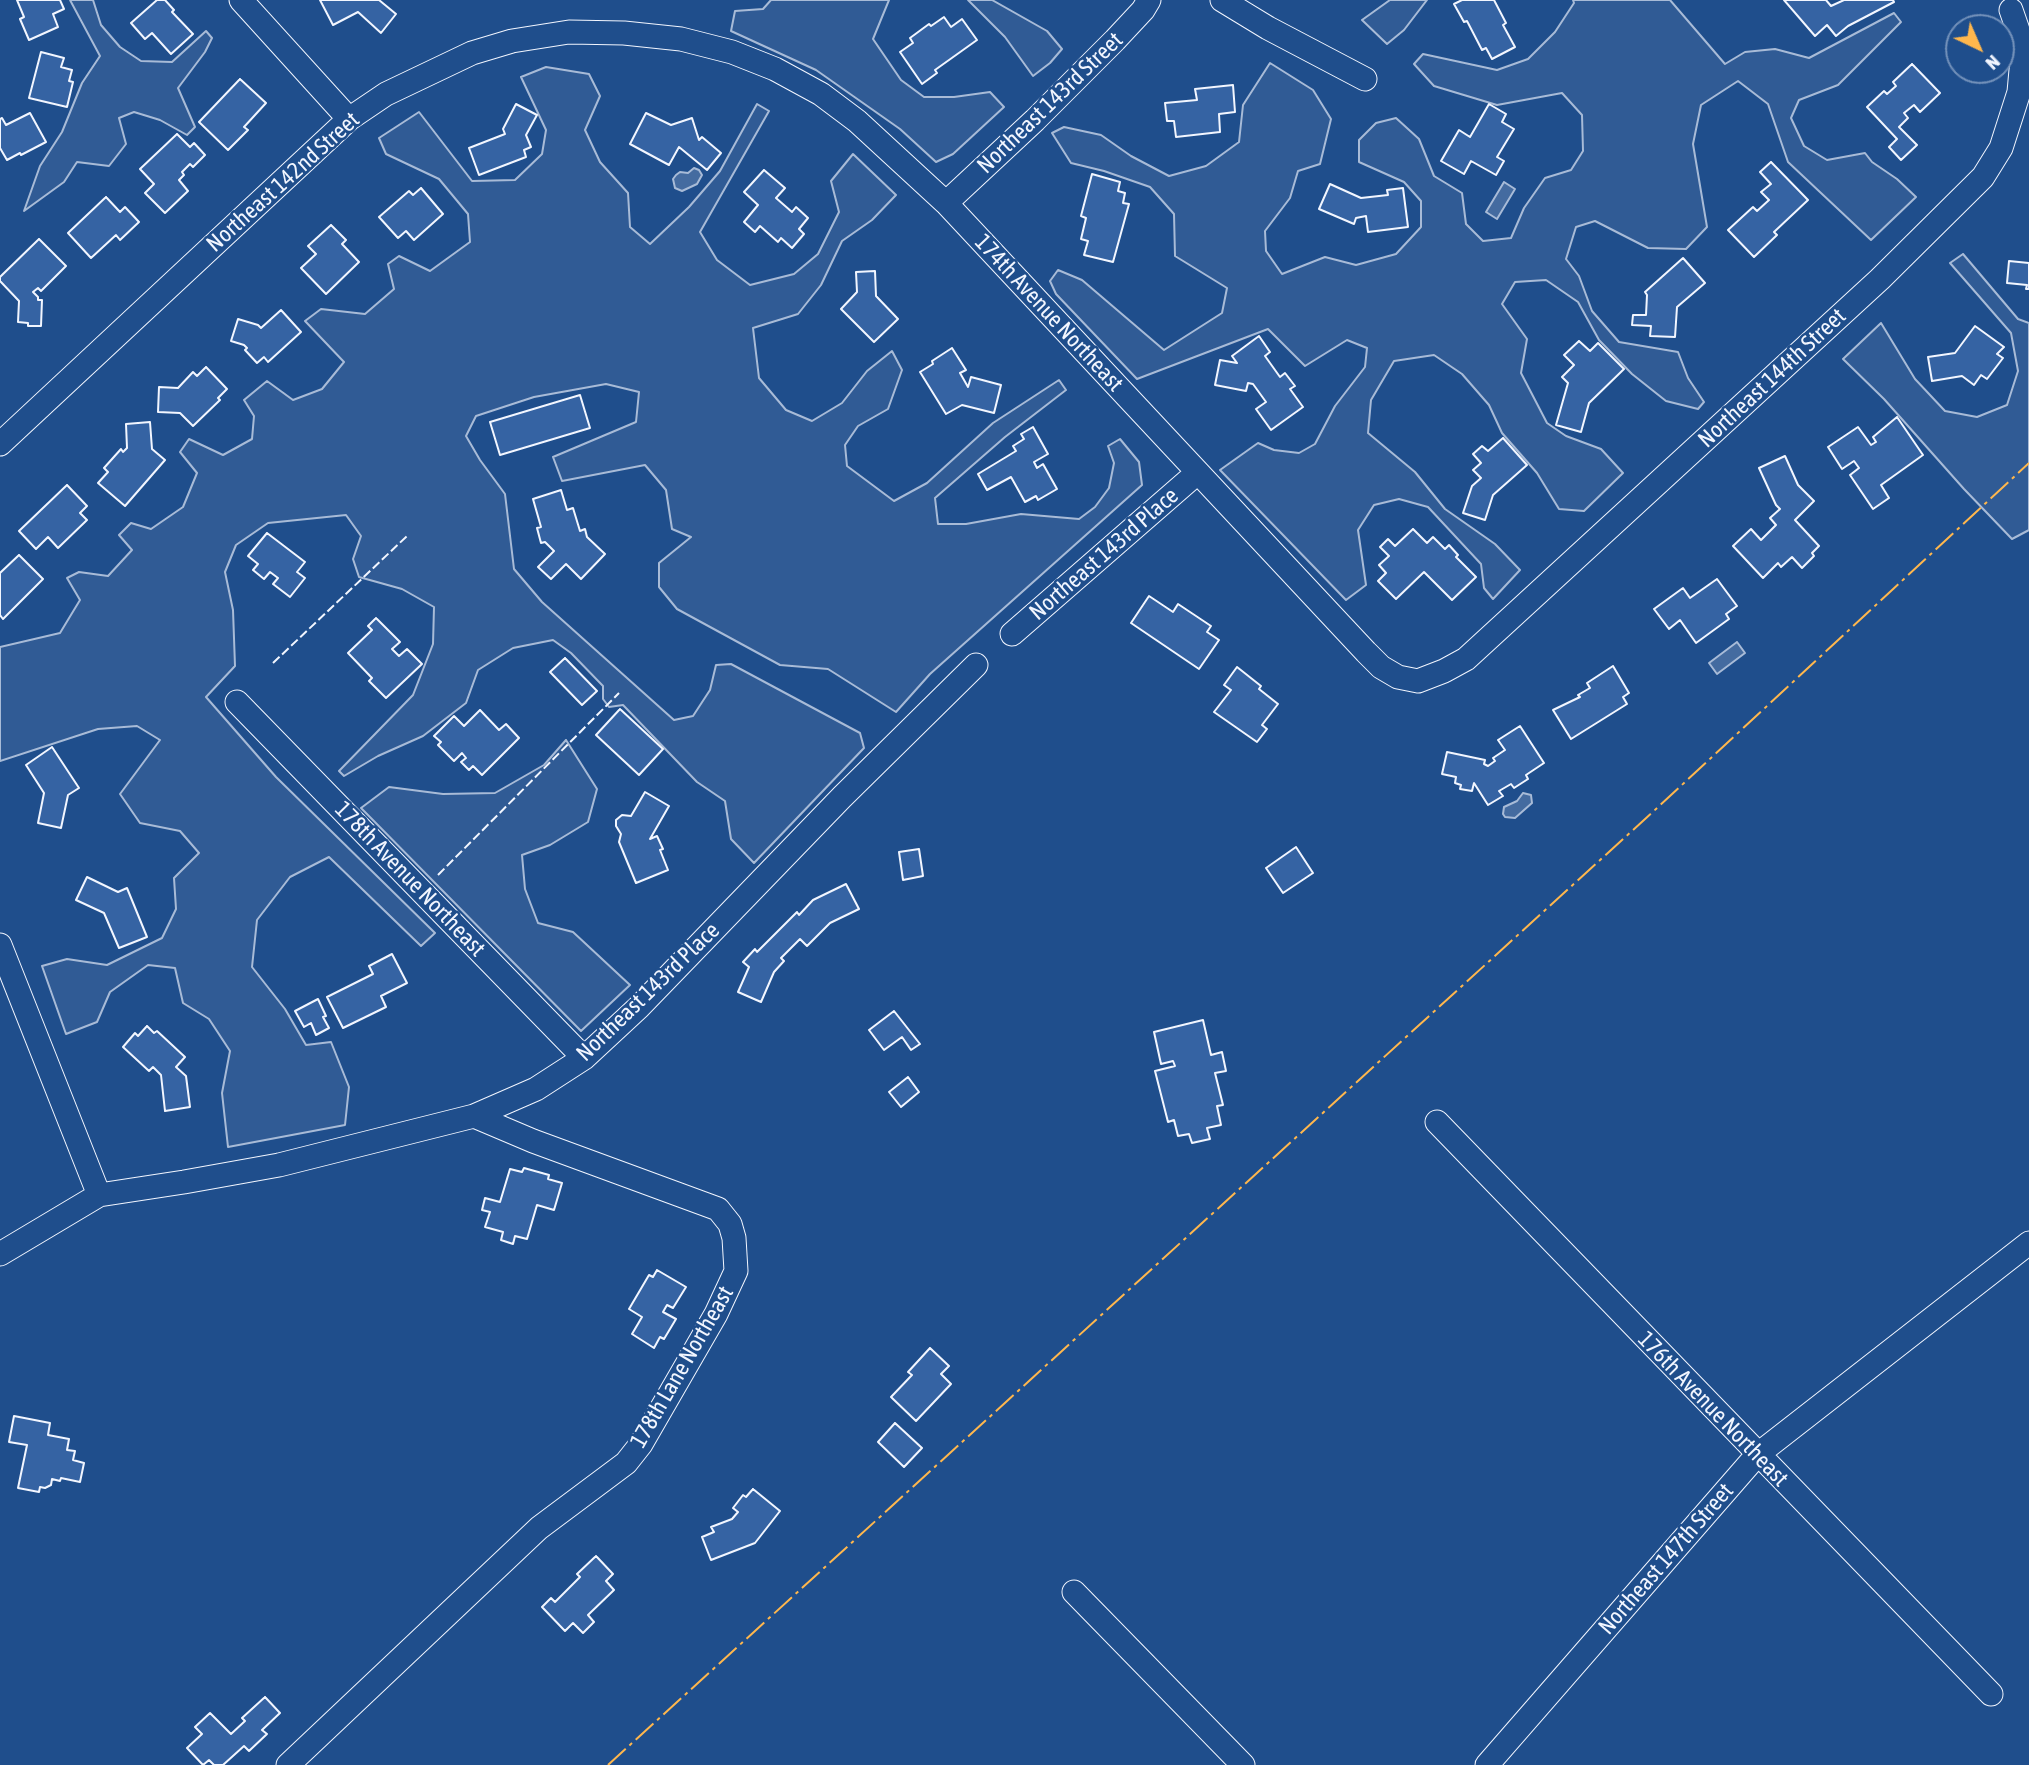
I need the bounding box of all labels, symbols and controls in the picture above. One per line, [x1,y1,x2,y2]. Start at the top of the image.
north arrow [1945,14,2015,84]
street label: Northeast 143rd Street [972,27,1128,179]
text: N [1982,51,2005,74]
street label: Northeast 142nd Street [201,106,365,258]
street label: 174th Avenue Northeast [969,229,1129,397]
street label: Northeast 144th Street [1693,303,1851,453]
street label: Northeast 143rd Place [1024,482,1184,626]
street label: 178th Avenue Northeast [329,796,491,962]
street label: Northeast 143rd Place [571,917,725,1067]
street label: 178th Lane Northeast [624,1281,740,1453]
street label: 176th Avenue Northeast [1632,1326,1794,1492]
street label: Northeast 147th Street [1593,1478,1739,1640]

